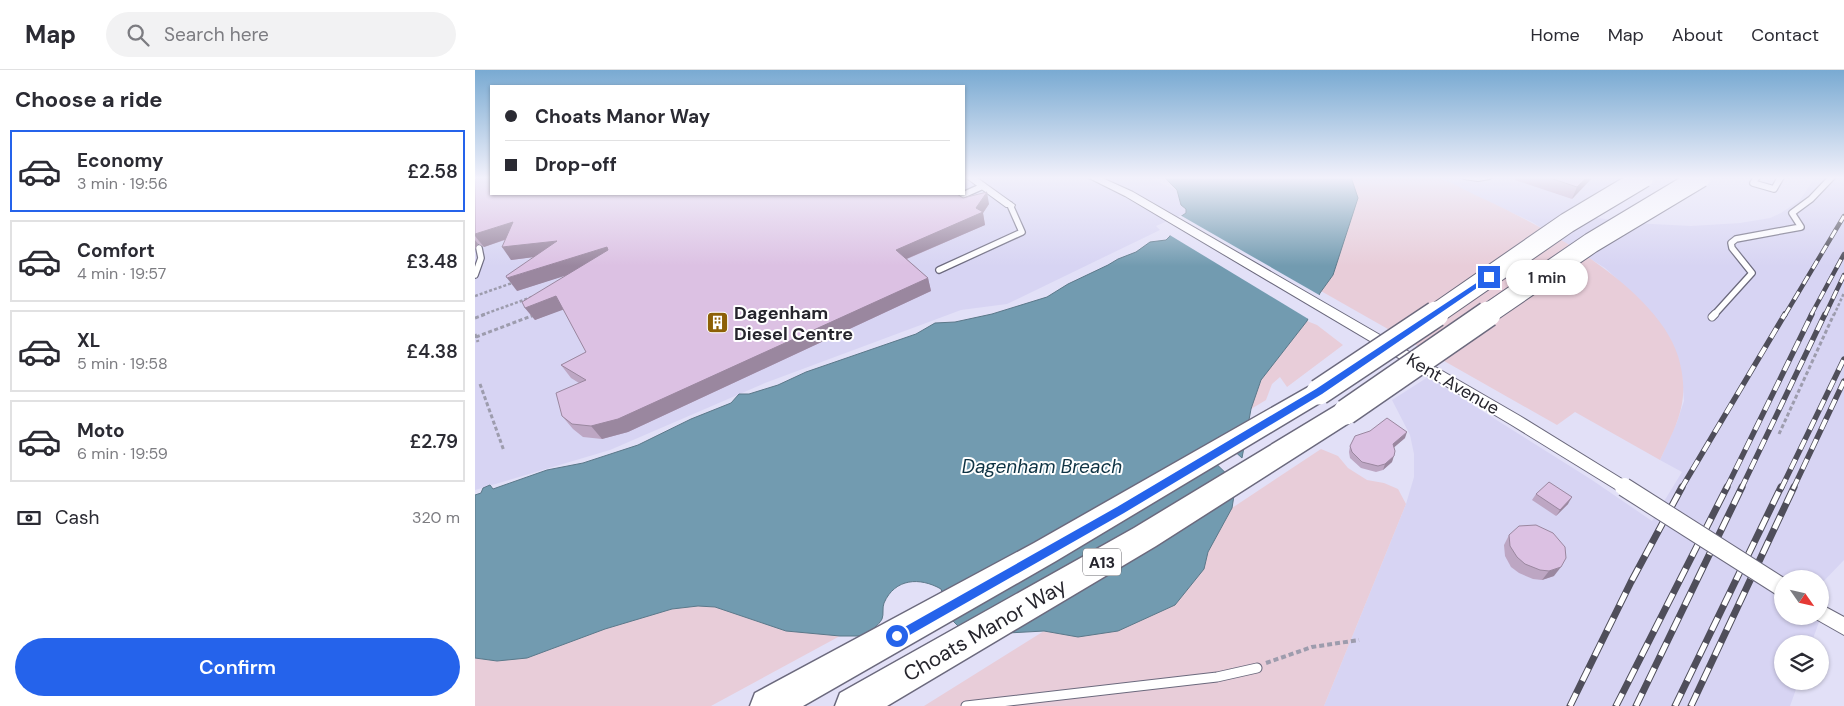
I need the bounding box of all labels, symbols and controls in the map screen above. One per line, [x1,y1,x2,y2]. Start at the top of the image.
search box [106,12,456,57]
text: Map [25,19,76,50]
icon: search [124,21,152,49]
text: Search here [164,22,269,47]
text: Home [1530,23,1580,47]
text: Map [1608,23,1644,47]
text: About [1672,23,1723,47]
text: Contact [1751,23,1819,47]
text: Choose a ride [15,85,163,114]
text: Choats Manor Way [535,104,710,129]
text: Economy [77,148,164,173]
icon: car [17,149,62,194]
text: Drop-off [535,152,617,177]
text: £2.58 [407,159,458,184]
text: 3 min · 19:56 [77,173,168,194]
text: Comfort [77,238,155,263]
icon: car [17,239,62,284]
text: £3.48 [406,249,458,274]
callout: 1 min [1507,260,1589,294]
text: 4 min · 19:57 [77,263,166,284]
route end [1478,266,1500,288]
text: 1 min [1528,267,1566,288]
place label: Dagenham Diesel Centre [734,301,853,346]
building icon: Dagenham Diesel Centre [706,311,730,335]
text: XL [77,328,100,353]
icon: car [17,329,62,374]
text: £4.38 [406,339,458,364]
street label: Kent Avenue [1402,348,1504,420]
text: 5 min · 19:58 [77,353,168,374]
text: Moto [77,418,125,443]
icon: car [17,419,62,464]
text: £2.79 [409,429,458,454]
text: 6 min · 19:59 [77,443,168,464]
water label: Dagenham Breach [962,454,1122,479]
icon: cash [15,504,43,532]
text: Cash [55,505,99,530]
text: 320 m [412,507,460,528]
road number: A13 [1083,548,1121,576]
north arrow [1774,570,1829,625]
map controls [1774,570,1829,690]
street label: Choats Manor Way [898,572,1072,688]
route start [886,625,908,647]
button: layers [1774,635,1829,690]
button: Confirm [15,638,460,696]

